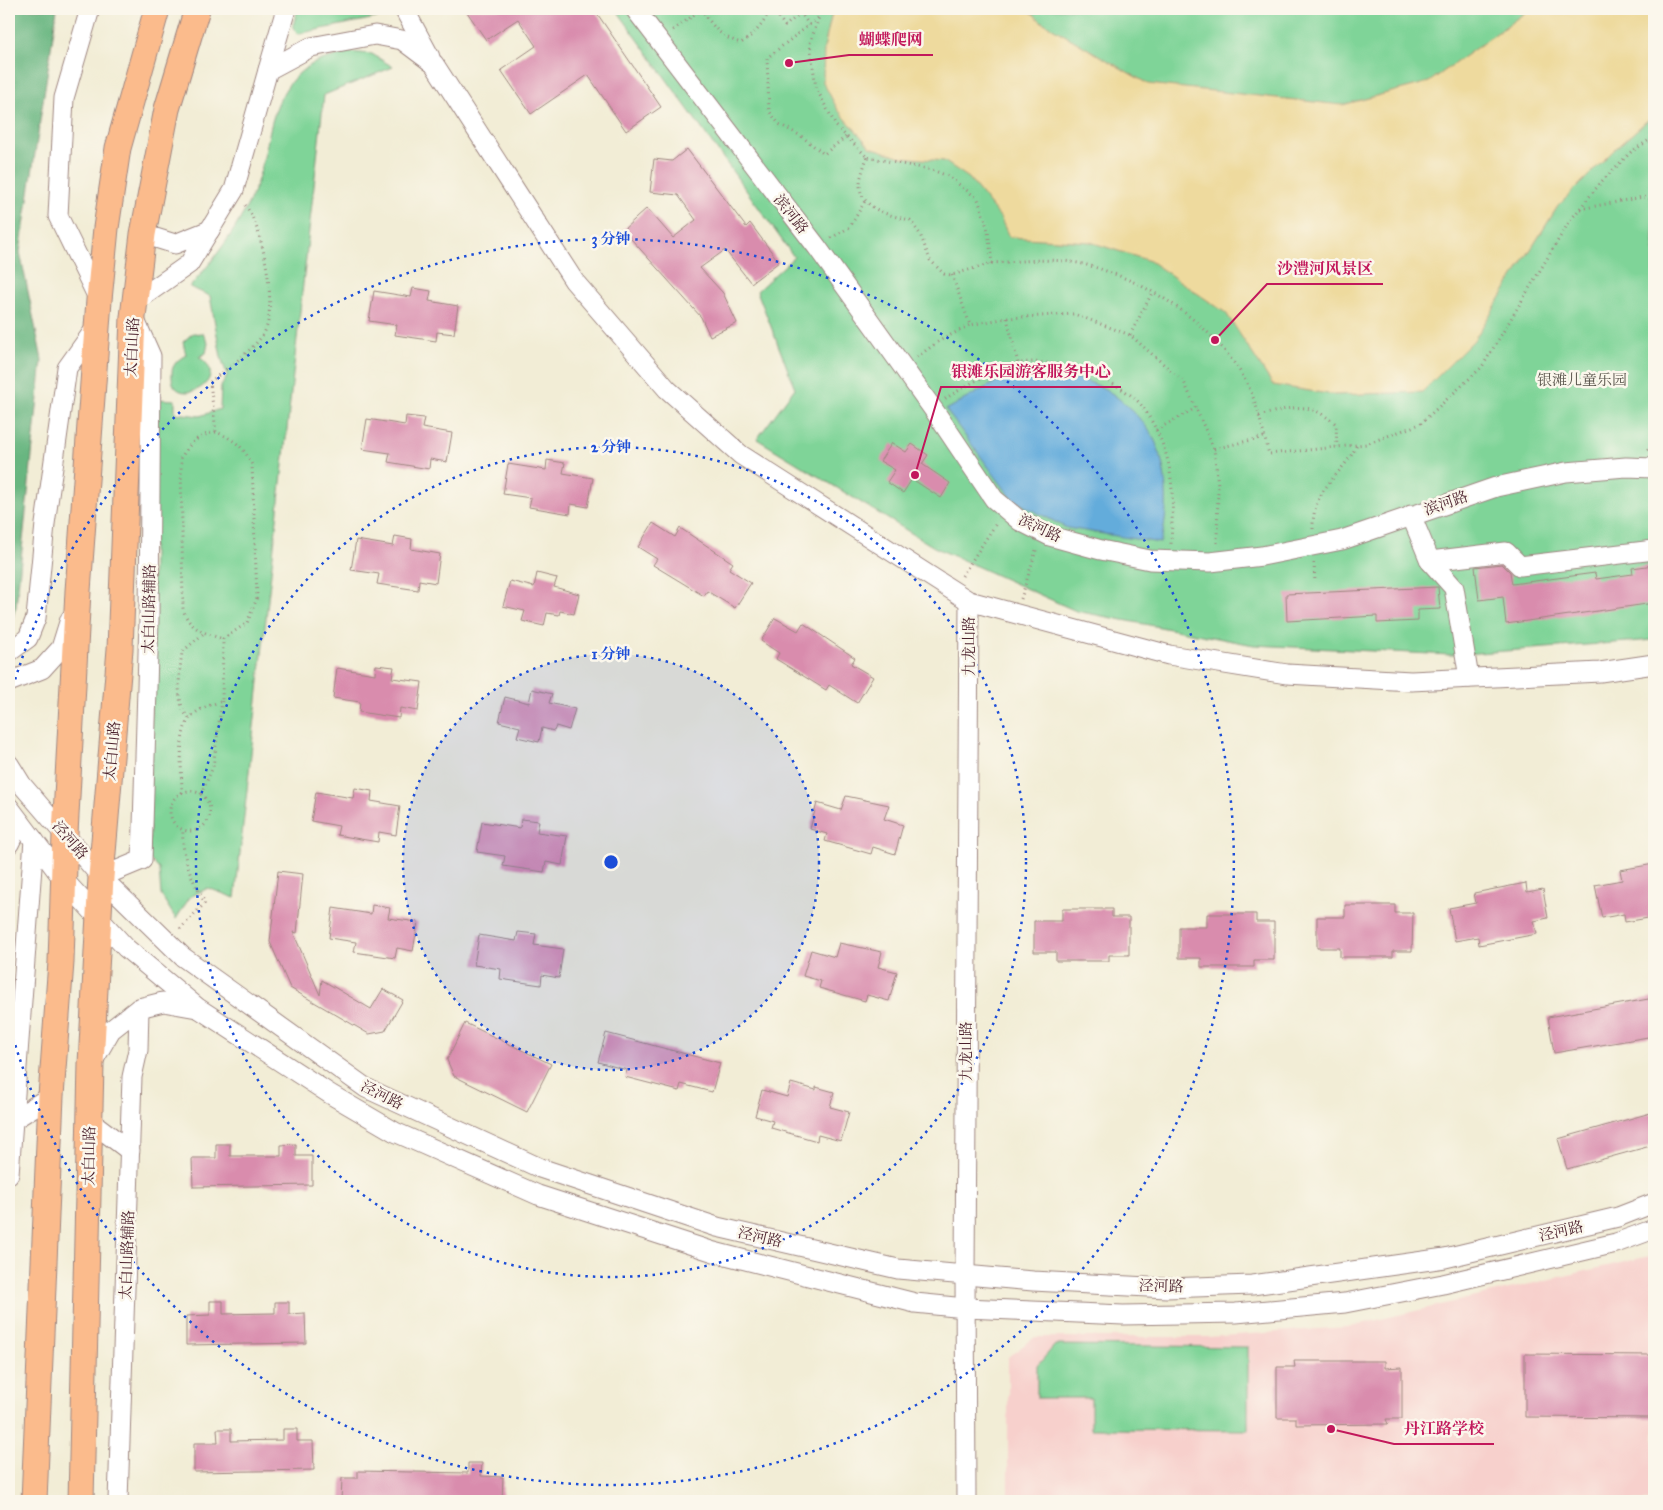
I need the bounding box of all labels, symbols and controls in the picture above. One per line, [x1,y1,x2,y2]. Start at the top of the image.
callout: 蝴蝶爬网 [849,24,933,55]
text: 蝴蝶爬网 [859,30,923,49]
street label: 滨河路 [770,191,812,237]
text: 3 分钟 [591,230,631,249]
callout: 沙澧河风景区 [1267,253,1383,284]
text: 沙澧河风景区 [1277,259,1373,278]
street label: 太白山路 [121,317,143,377]
callout: 银滩乐园游客服务中心 [941,356,1121,387]
text: 银滩乐园游客服务中心 [951,362,1111,381]
park label: 银滩儿童乐园 [1537,371,1627,389]
text: 2 分钟 [591,438,631,456]
street label: 滨河路 [1422,487,1470,519]
street label: 滨河路 [1016,510,1064,546]
street label: 太白山路辅路 [139,564,159,654]
street label: 九龙山路 [960,616,978,676]
text: 1 分钟 [591,645,631,663]
street label: 太白山路 [100,720,124,782]
street label: 泾河路 [48,817,92,863]
centre of rings [602,853,620,871]
street label: 九龙山路 [957,1021,975,1081]
street label: 泾河路 [358,1077,406,1113]
street label: 太白山路 [79,1126,99,1186]
street label: 太白山路辅路 [116,1210,138,1300]
street label: 泾河路 [1537,1217,1585,1245]
street label: 泾河路 [736,1223,784,1251]
street label: 泾河路 [1138,1277,1184,1295]
callout: 丹江路学校 [1394,1413,1494,1444]
text: 丹江路学校 [1404,1419,1484,1438]

